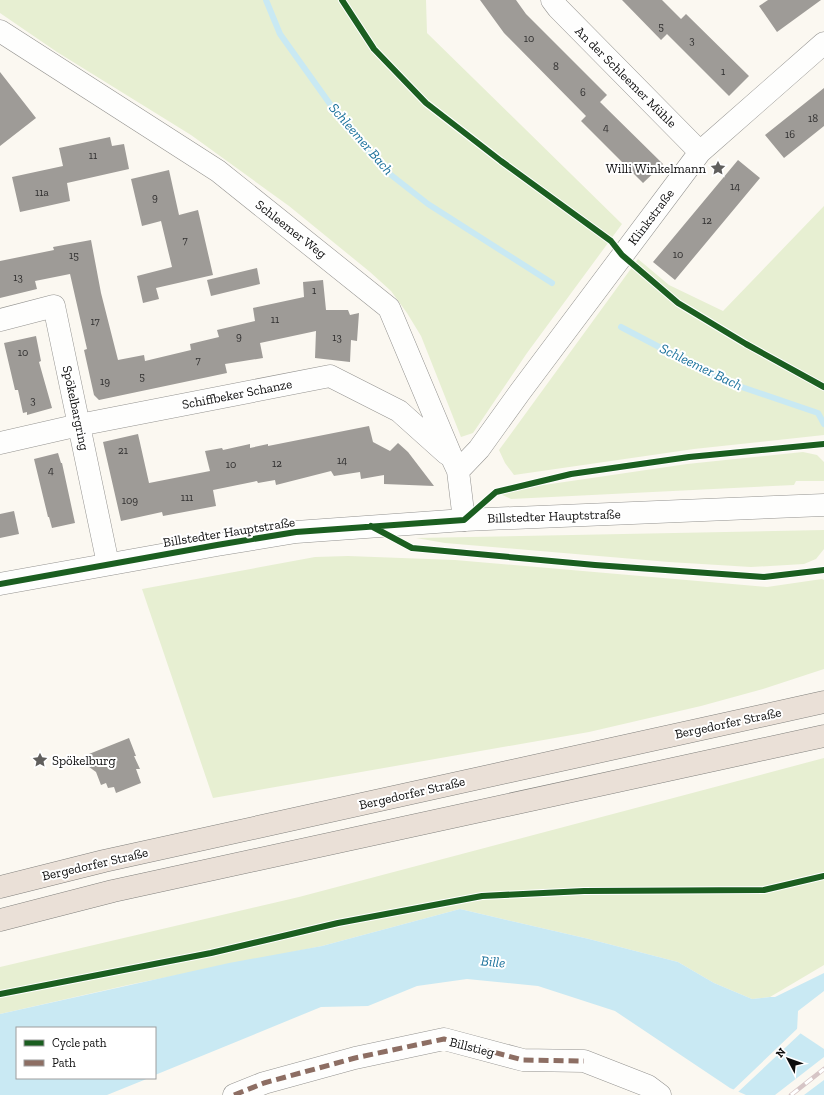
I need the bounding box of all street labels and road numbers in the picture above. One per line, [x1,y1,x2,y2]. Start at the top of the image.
street label: An der Schleemer Mühle [572,23,680,131]
street label: Klinkstraße [625,186,677,248]
street label: Schleemer Weg [253,197,329,261]
street label: Spökelbargring [60,364,92,452]
street label: Schiffbeker Schanze [181,376,293,412]
street label: Billstedter Hauptstraße [487,506,621,526]
street label: Billstedter Hauptstraße [162,514,296,550]
street label: Bergedorfer Straße [673,704,783,742]
street label: Bergedorfer Straße [358,774,466,812]
street label: Bergedorfer Straße [41,845,149,883]
street label: Billstieg [448,1034,496,1060]

